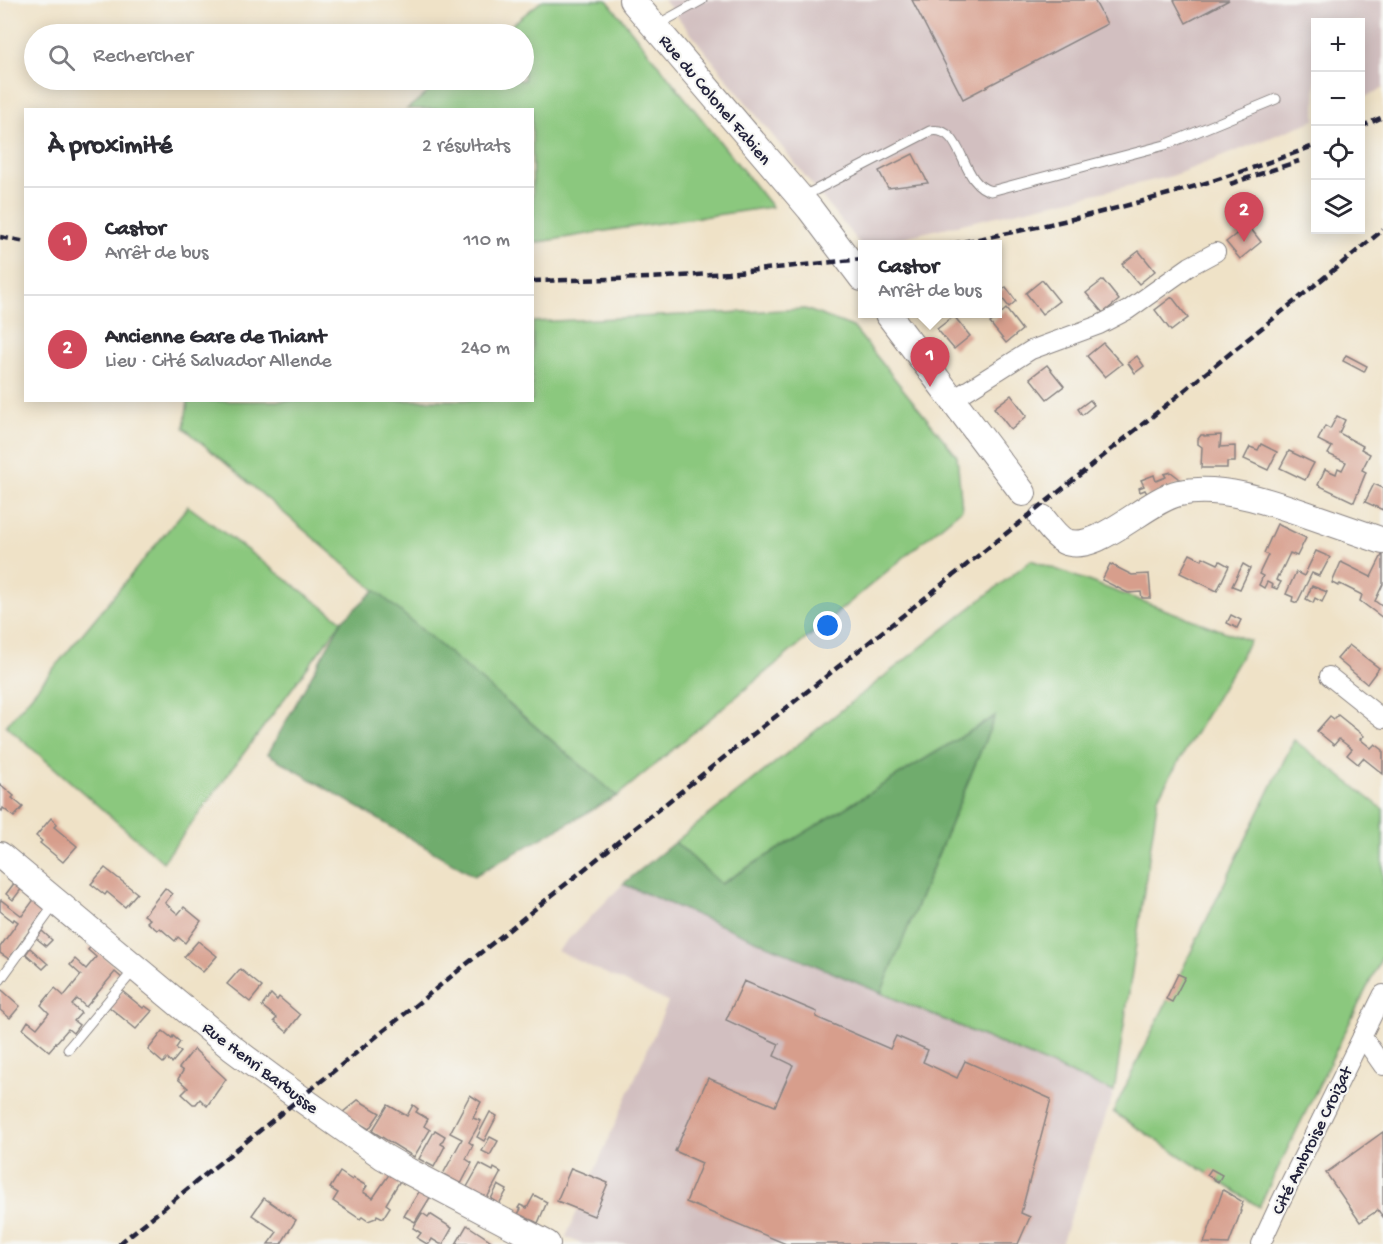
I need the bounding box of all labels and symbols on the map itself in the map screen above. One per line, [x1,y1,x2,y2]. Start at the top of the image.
street label: Rue du Colonel Fabien [653,31,775,170]
pin: 2 [1224,192,1264,242]
pin: 1 [910,338,950,387]
your location [813,611,842,640]
street label: Rue Henri Barbusse [197,1018,322,1120]
street label: Cité Ambroise Croizat [1268,1062,1359,1218]

